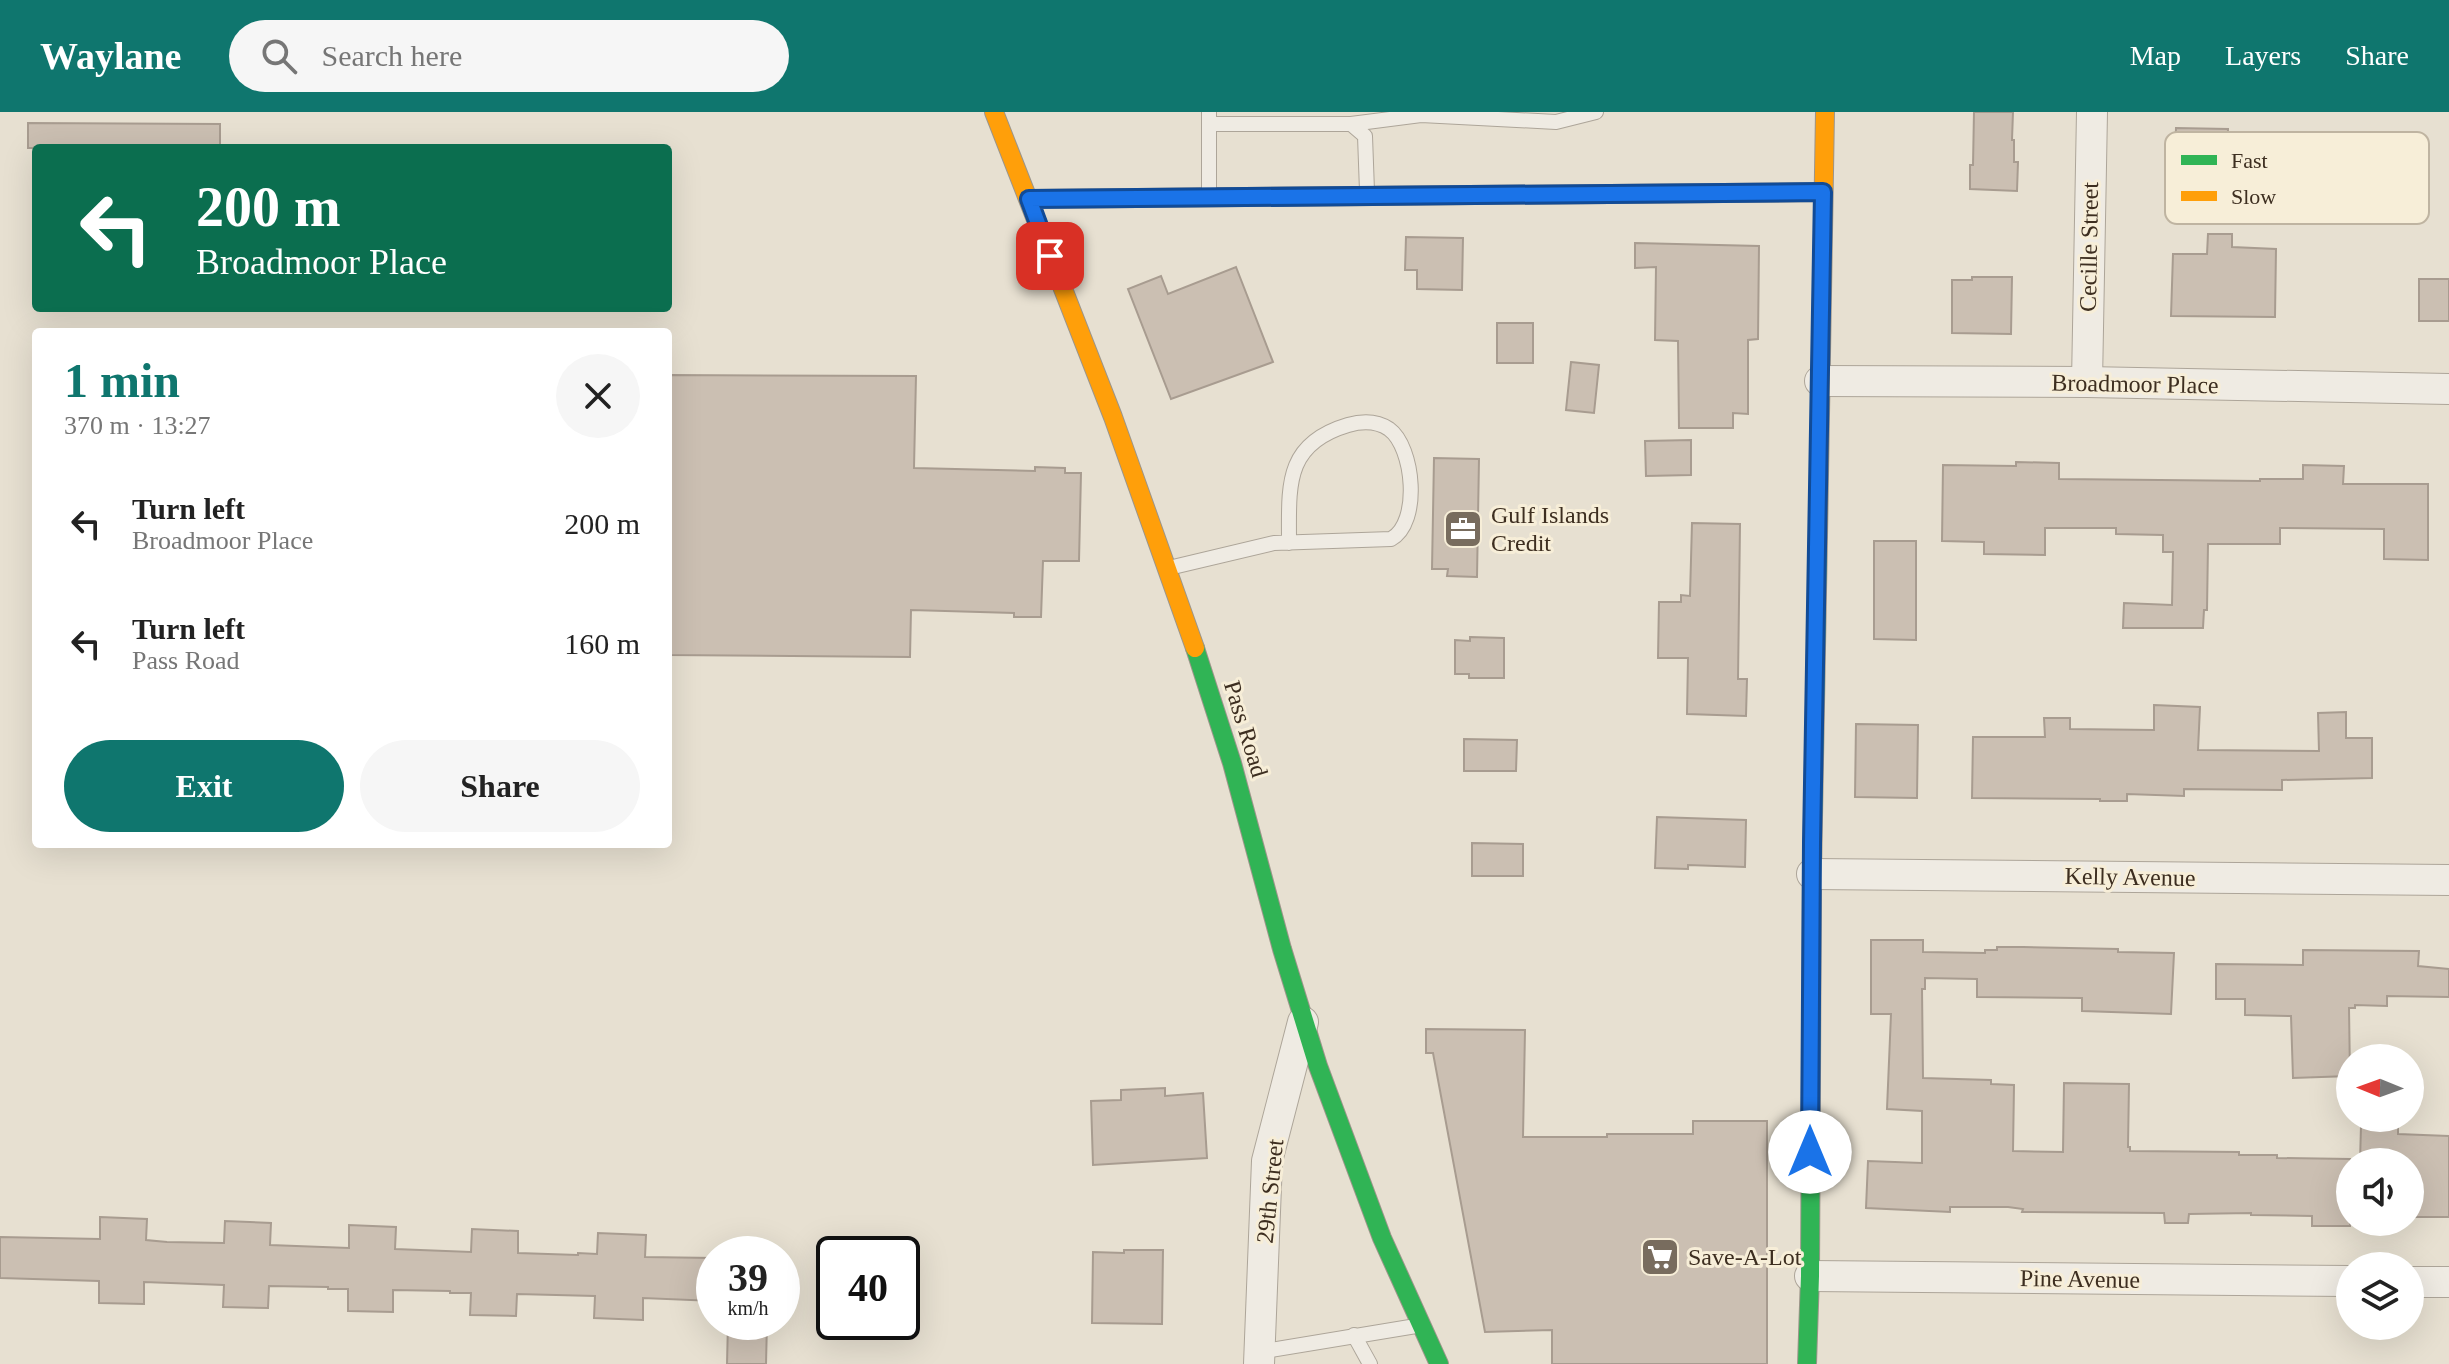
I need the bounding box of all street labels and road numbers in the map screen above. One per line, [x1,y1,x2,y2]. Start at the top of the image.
street label: Cecille Street [2075,181,2103,312]
street label: Broadmoor Place [2051,370,2219,398]
street label: Pass Road [1219,678,1273,780]
street label: Kelly Avenue [2064,863,2196,891]
street label: 29th Street [1252,1137,1288,1244]
street label: Pine Avenue [2020,1265,2140,1293]

